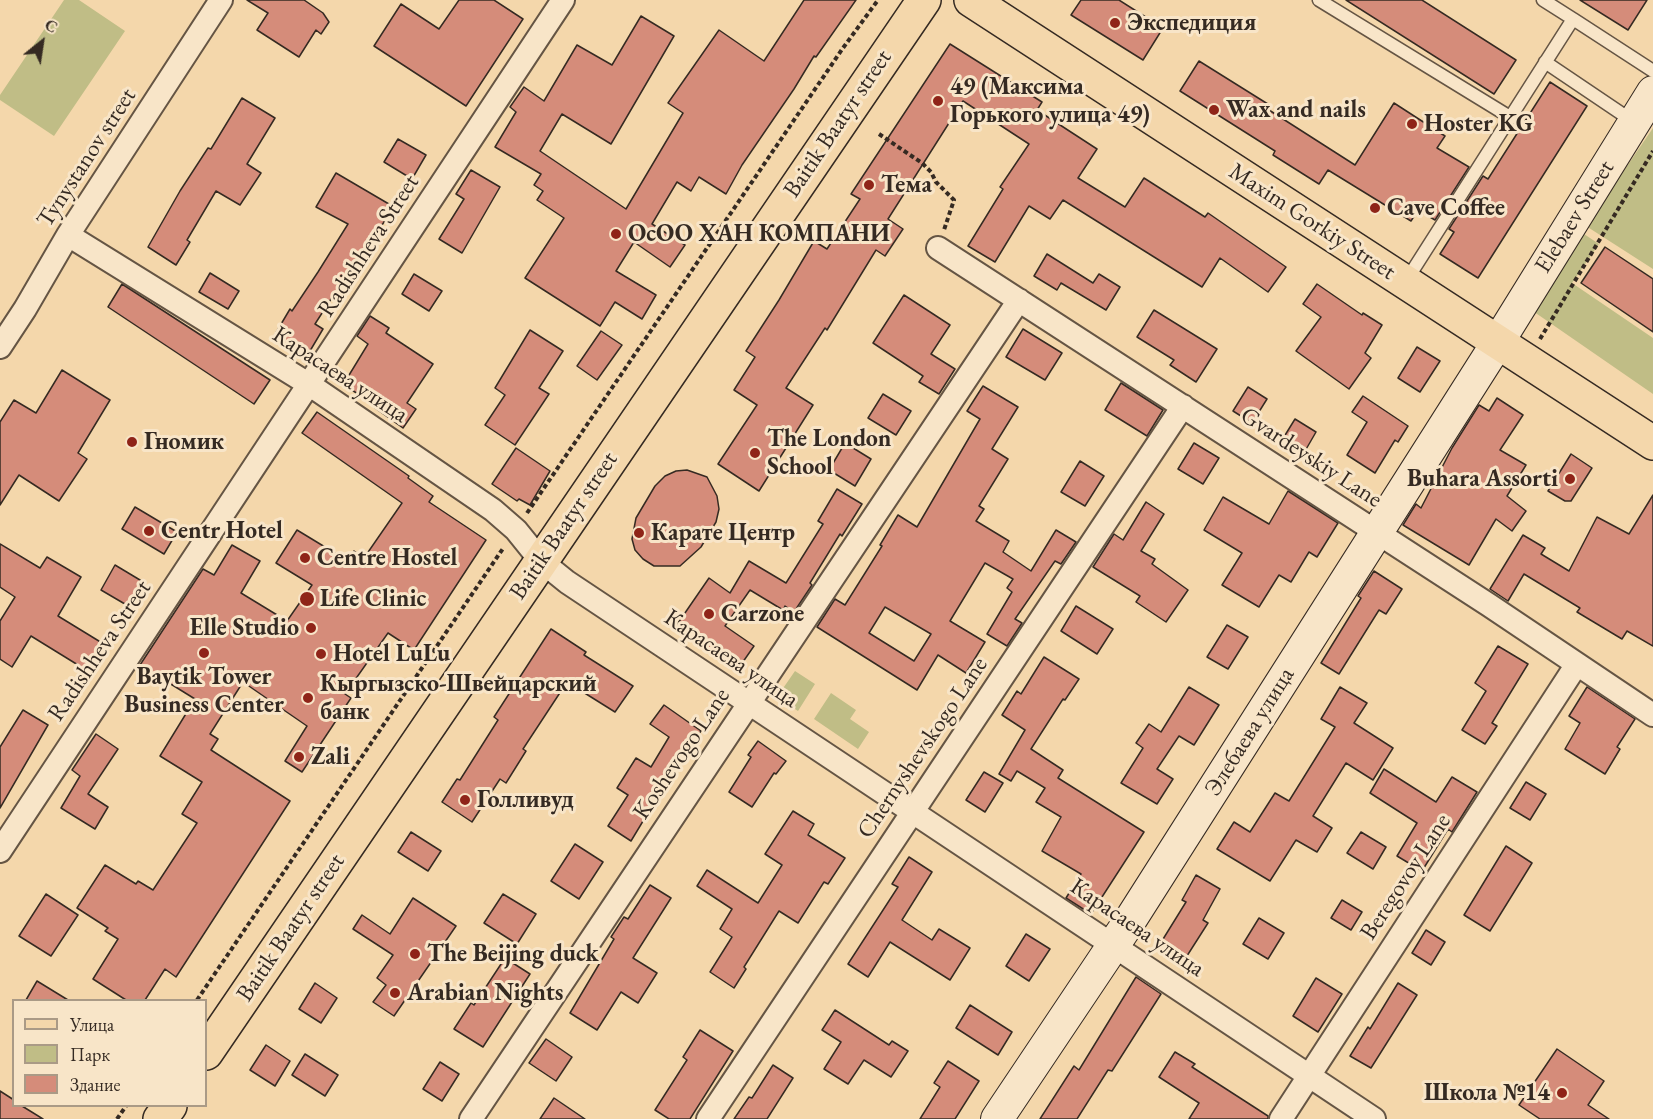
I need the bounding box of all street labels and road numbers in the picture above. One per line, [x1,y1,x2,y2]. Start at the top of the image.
street label: Baitik Baatyr street [778,44,898,204]
street label: Tynystanov street [31,83,143,233]
street label: Elebaev Street [1529,155,1621,279]
street label: Maxim Gorkiy Street [1223,157,1401,287]
street label: Radishheva Street [312,169,426,323]
street label: Карасаева улица [267,320,413,430]
street label: Gvardeyskiy Lane [1235,402,1387,514]
street label: Baitik Baatyr street [504,446,624,606]
street label: Radishheva Street [42,575,158,727]
street label: Карасаева улица [658,603,804,715]
street label: Chernyshevskogo Lane [852,652,994,844]
street label: Элебаева улица [1199,662,1301,802]
street label: Koshevogo Lane [627,683,737,825]
street label: Beregovoy Lane [1354,808,1458,946]
street label: Baitik Baatyr street [231,848,351,1008]
street label: Карасаева улица [1064,872,1210,984]

